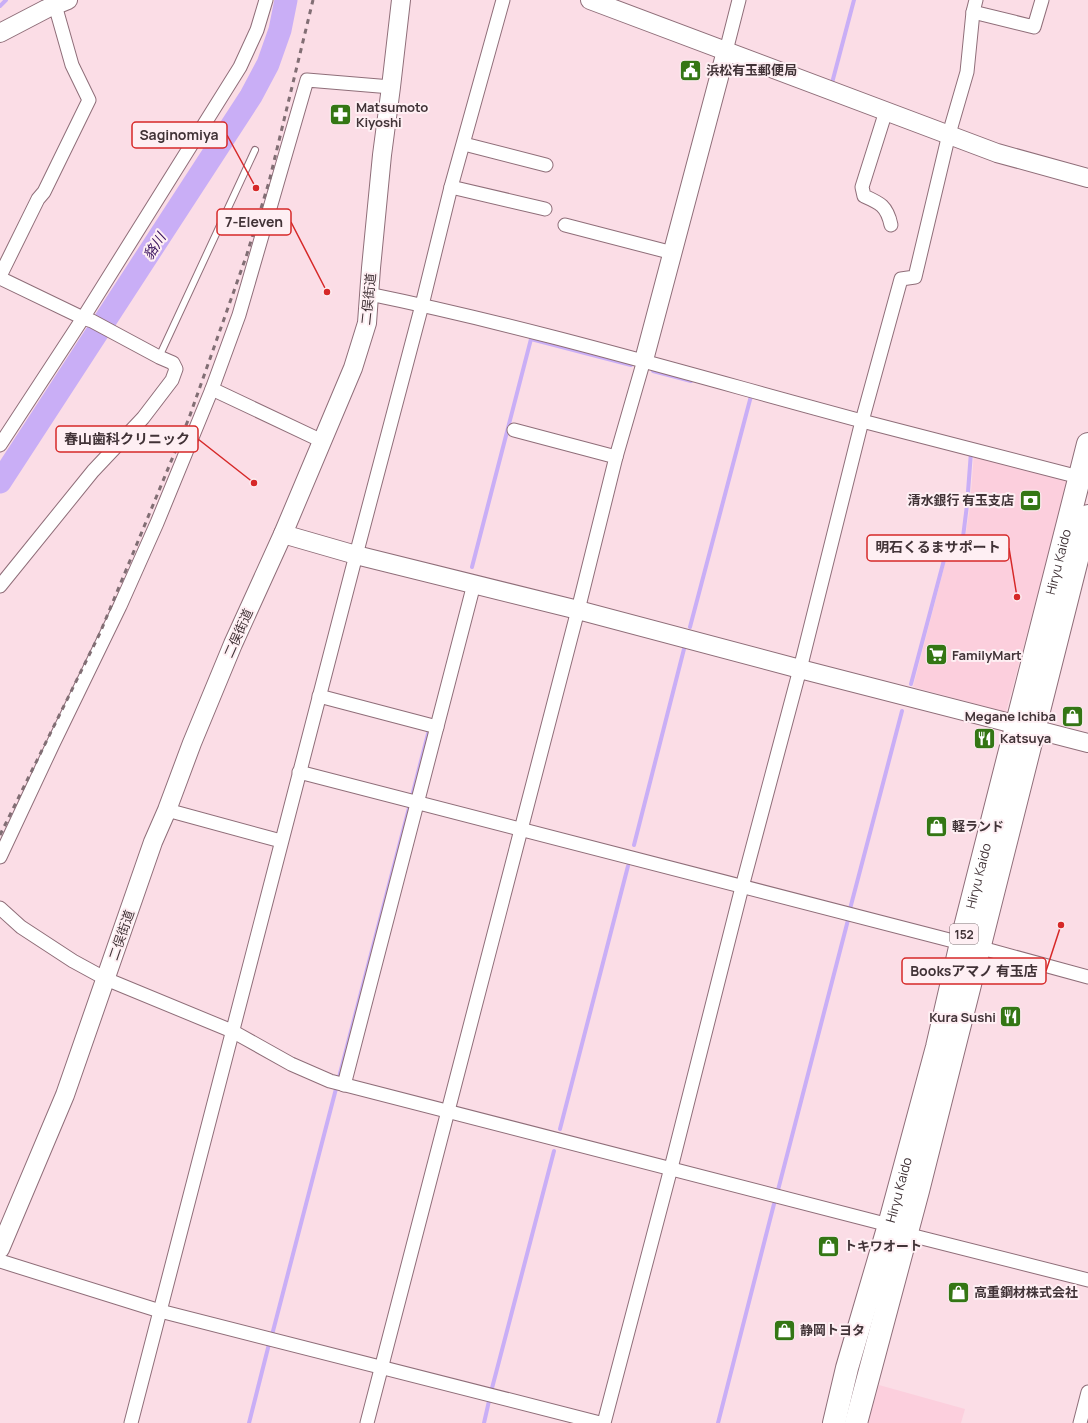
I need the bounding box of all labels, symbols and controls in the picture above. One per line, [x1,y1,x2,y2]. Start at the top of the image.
public building icon: 浜松有玉郵便局 [678,57,704,83]
place label: 浜松有玉郵便局 [706,61,797,79]
place label: Matsumoto Kiyoshi [356,98,428,131]
pharmacy icon: Matsumoto Kiyoshi [327,101,353,127]
callout: Saginomiya [132,122,227,148]
text: Saginomiya [139,125,219,144]
callout: 7-Eleven [217,209,291,235]
text: 7-Eleven [225,212,283,231]
water label: 貉川 [138,227,171,263]
street label: 二俣街道 [356,272,380,326]
callout: 春山歯科クリニック [56,426,198,452]
text: 春山歯科クリニック [64,429,190,448]
bank icon: 清水銀行 有玉支店 [1017,487,1043,513]
place label: 清水銀行 有玉支店 [907,491,1014,509]
street label: Hiryu Kaido [1041,527,1075,597]
callout: 明石くるまサポート [867,535,1009,561]
text: 明石くるまサポート [875,537,1001,556]
street label: 二俣街道 [219,606,257,660]
supermarket icon: FamilyMart [924,642,950,668]
place label: FamilyMart [952,646,1022,664]
shop icon: Megane Ichiba [1059,703,1085,729]
place label: Megane Ichiba [965,707,1056,725]
restaurant icon: Katsuya [972,725,998,751]
place label: Katsuya [1000,729,1051,747]
shop icon: 軽ランド [923,813,949,839]
place label: 軽ランド [952,817,1004,835]
street label: Hiryu Kaido [961,841,995,911]
street label: 二俣街道 [104,907,138,963]
road number: 152 [950,924,978,944]
callout: Booksアマノ 有玉店 [902,958,1046,984]
text: Booksアマノ 有玉店 [910,961,1038,980]
restaurant icon: Kura Sushi [998,1004,1024,1030]
place label: Kura Sushi [929,1008,996,1026]
street label: Hiryu Kaido [881,1155,916,1225]
shop icon: トキワオート [816,1233,842,1259]
place label: トキワオート [844,1237,922,1255]
shop icon: 高重鋼材株式会社 [945,1279,971,1305]
place label: 高重鋼材株式会社 [974,1283,1078,1301]
shop icon: 静岡トヨタ [771,1317,797,1343]
place label: 静岡トヨタ [800,1321,865,1339]

